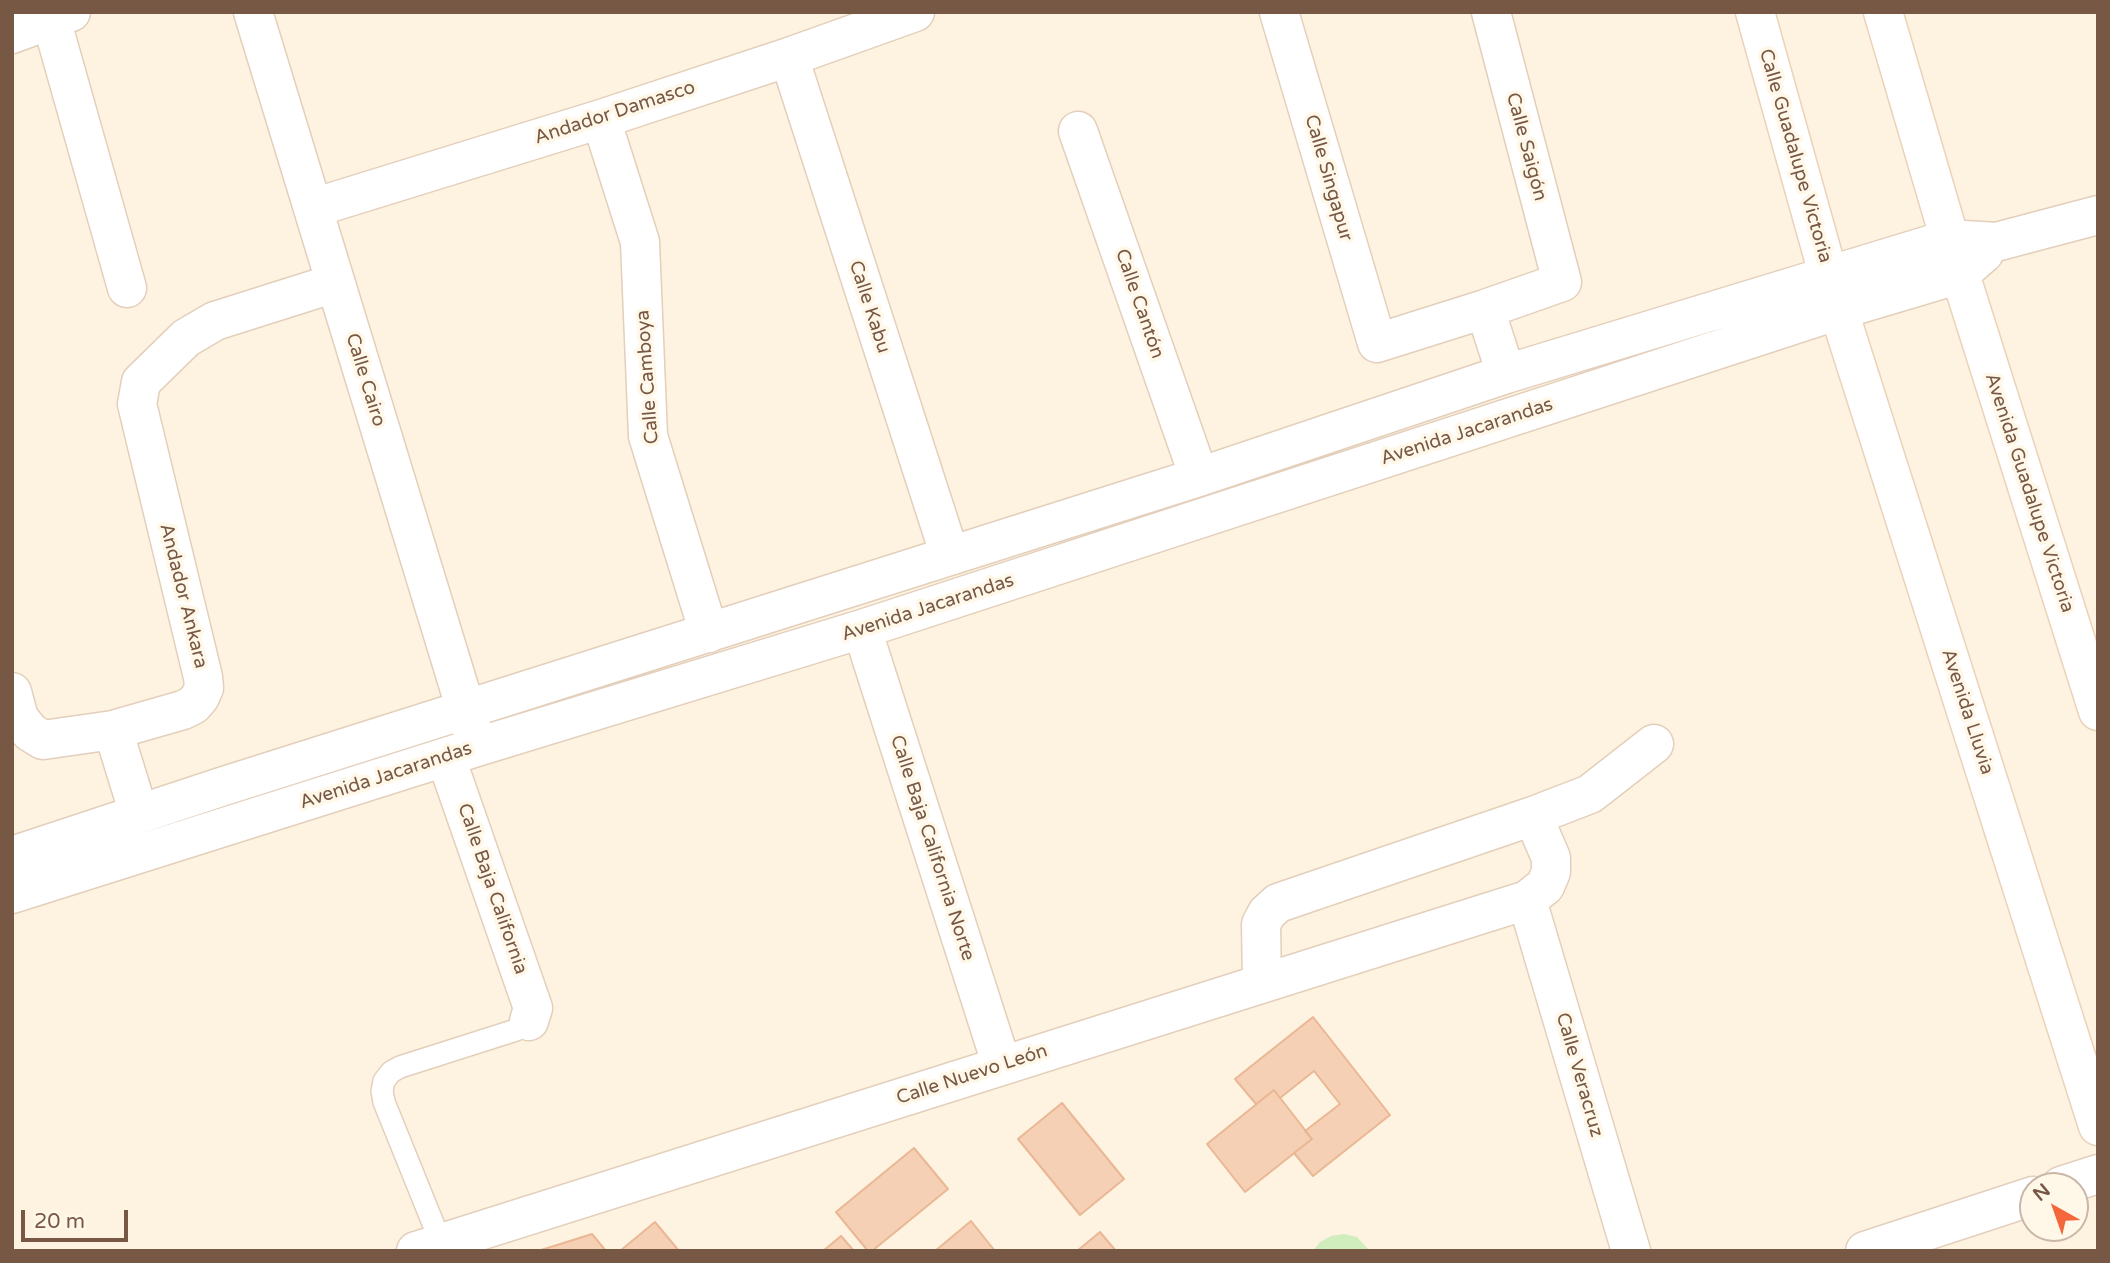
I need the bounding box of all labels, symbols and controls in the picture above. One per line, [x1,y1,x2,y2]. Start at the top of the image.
street label: Calle Guadalupe Victoria [1754,46,1836,266]
street label: Andador Damasco [532,76,698,150]
street label: Calle Saigón [1501,90,1551,204]
street label: Calle Singapur [1299,112,1357,244]
street label: Calle Cantón [1110,246,1168,362]
street label: Calle Kabu [843,258,895,356]
street label: Calle Camboya [632,309,664,445]
street label: Calle Cairo [340,331,390,429]
street label: Avenida Guadalupe Victoria [1979,370,2079,616]
street label: Avenida Jacarandas [1378,393,1556,471]
street label: Andador Ankara [154,521,212,671]
street label: Avenida Jacarandas [839,569,1017,647]
street label: Avenida Lluvia [1936,646,1998,778]
street label: Calle Baja California Norte [885,732,979,964]
street label: Avenida Jacarandas [297,737,475,815]
street label: Calle Baja California [452,801,532,977]
street label: Calle Veracruz [1550,1010,1608,1140]
street label: Calle Nuevo León [894,1040,1050,1110]
north arrow [2019,1172,2089,1242]
text: N [2029,1179,2055,1206]
scale bar [24,1196,131,1240]
text: 20 m [34,1209,85,1234]

